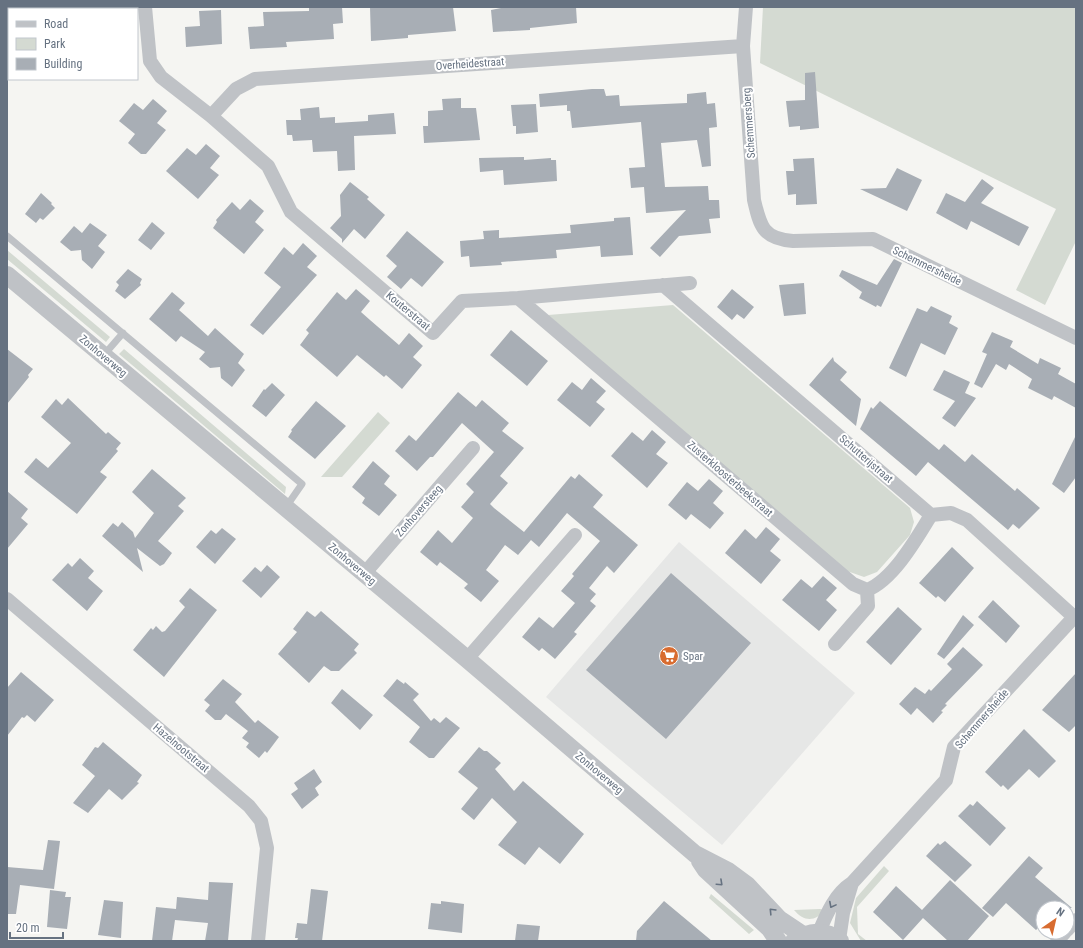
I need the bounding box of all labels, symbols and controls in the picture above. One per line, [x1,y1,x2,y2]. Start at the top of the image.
legend [8,8,138,80]
text: Road [44,17,68,31]
text: Park [44,37,66,51]
street label: Overheidestraat [435,55,505,73]
text: Building [44,57,82,71]
street label: Schemmersberg [740,87,758,159]
street label: Schemmersheide [890,244,964,288]
street label: Kouterstraat [383,289,433,333]
street label: Zonhoverweg [77,332,129,380]
street label: Schutterijstraat [837,432,895,486]
street label: Zusterkloosterbeekstraat [685,438,775,520]
street label: Zonhoversteeg [393,482,445,540]
street label: Zonhoverweg [326,540,378,588]
supermarket icon: Spar [658,645,680,667]
place label: Spar [683,650,703,663]
street label: Schemmersheide [953,686,1011,752]
street label: Hazelnootstraat [150,721,212,775]
street label: Zonhoverweg [573,749,625,797]
one-way arrow [716,878,723,885]
north arrow [1035,900,1075,940]
one-way arrow [829,901,837,908]
text: N [1054,905,1067,920]
one-way arrow [769,908,777,916]
scale bar [10,914,63,940]
text: 20 m [16,921,40,935]

